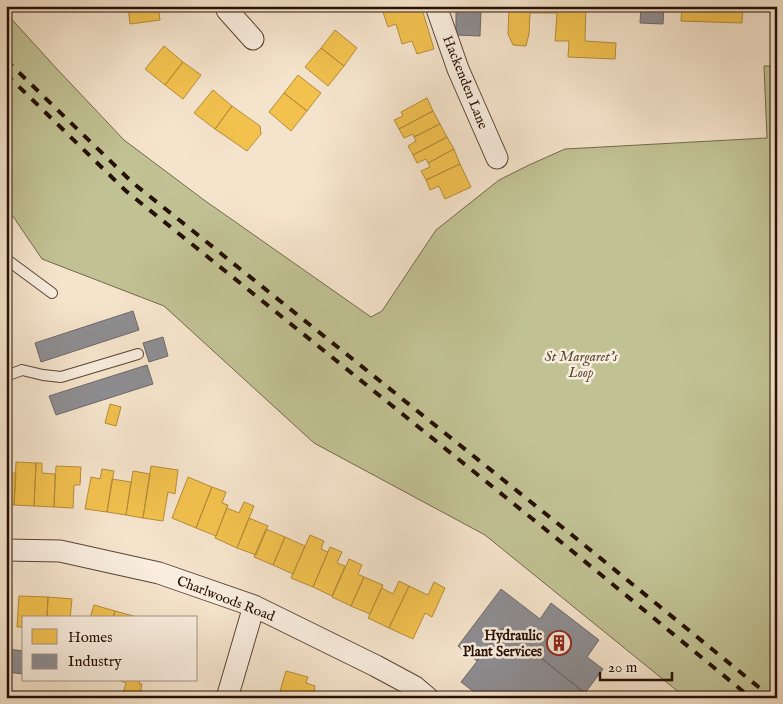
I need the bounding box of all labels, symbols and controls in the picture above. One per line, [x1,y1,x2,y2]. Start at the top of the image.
street label: Hackenden Lane [438,33,492,132]
park label: St Margaret's Loop [545,348,618,382]
street label: Charlwoods Road [174,572,278,626]
legend [22,616,198,682]
place label: Hydraulic Plant Services [463,627,542,661]
text: Homes [68,628,112,647]
building icon: Hydraulic Plant Services [546,630,572,656]
scale bar [600,649,673,681]
text: Industry [68,652,122,671]
text: 20 m [608,658,638,677]

